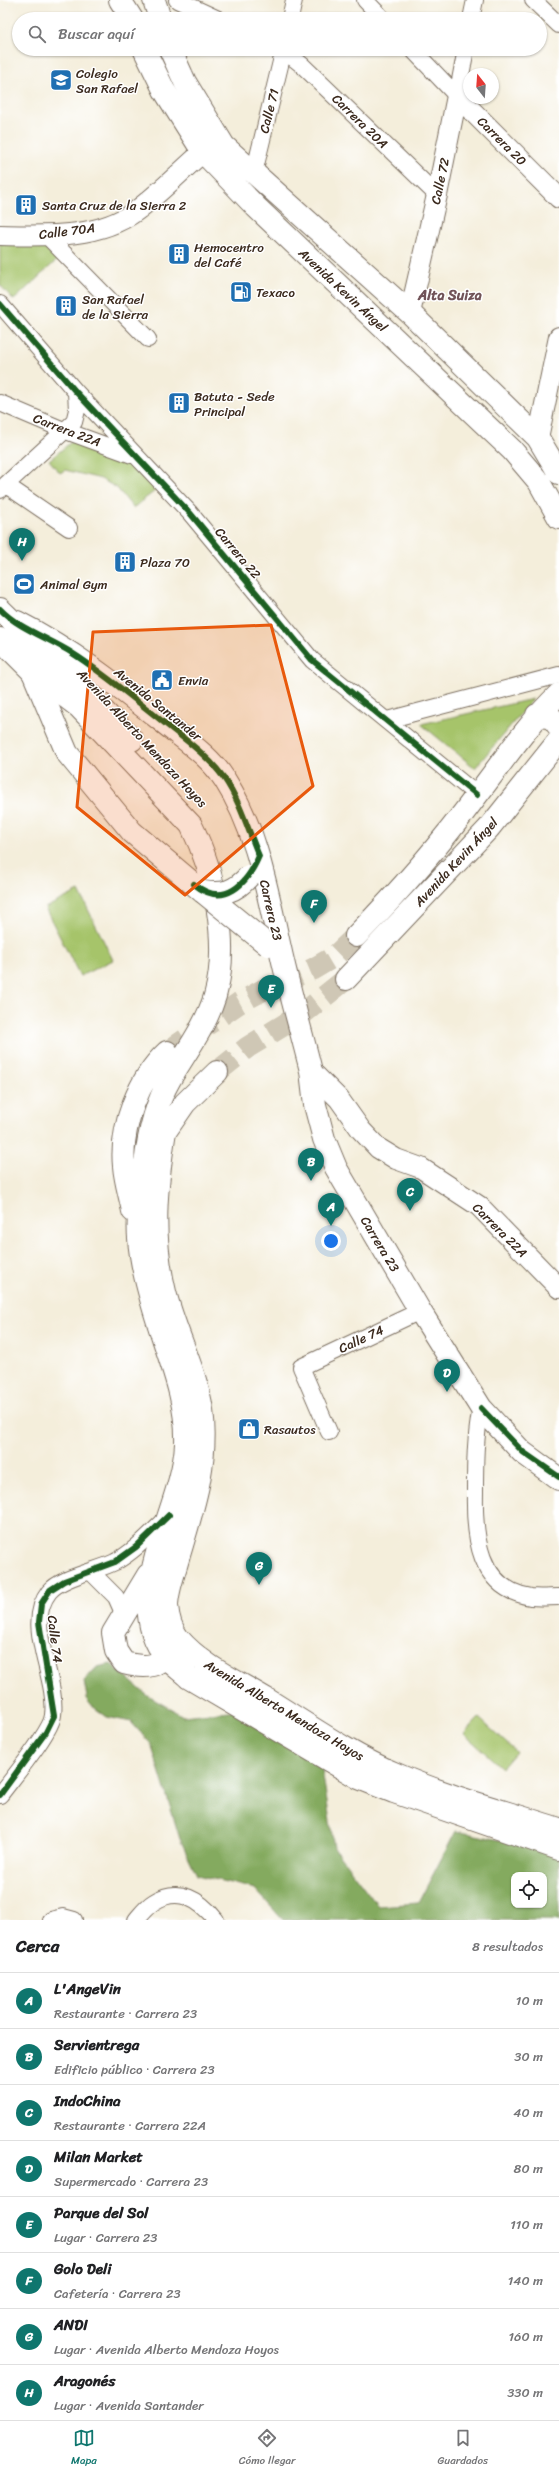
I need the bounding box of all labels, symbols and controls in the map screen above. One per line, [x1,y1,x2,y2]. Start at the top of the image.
search box [12,12,547,56]
text: Buscar aquí [58,21,135,47]
icon: search [26,23,48,45]
place label: Colegio San Rafael [76,62,138,100]
school or university icon: Colegio San Rafael [48,67,74,93]
north arrow [463,68,499,104]
street label: Calle 71 [252,86,286,136]
street label: Carrera 20A [326,88,394,154]
street label: Carrera 20 [472,111,532,171]
street label: Calle 72 [424,155,456,206]
building icon: Santa Cruz de la Sierra 2 [13,192,39,218]
place label: Santa Cruz de la Sierra 2 [42,194,187,217]
street label: Calle 70A [38,216,96,246]
place label: Hemocentro del Café [194,236,264,274]
building icon: Hemocentro del Café [166,241,192,267]
street label: Avenida Kevin Ángel [292,242,393,338]
fuel station icon: Texaco [228,279,254,305]
place label: Texaco [256,281,295,304]
district label: Alta Suiza [417,283,482,308]
place label: San Rafael de la Sierra [82,288,149,326]
building icon: San Rafael de la Sierra [53,293,79,319]
place label: Batuta - Sede Principal [194,385,275,423]
building icon: Batuta - Sede Principal [166,390,192,416]
street label: Carrera 22A [30,407,104,453]
street label: Carrera 22 [209,522,267,585]
pin: H [9,528,35,561]
building icon: Plaza 70 [112,549,138,575]
place label: Plaza 70 [140,551,190,574]
sports icon: Animal Gym [11,571,37,597]
place label: Animal Gym [39,573,108,596]
street label: Avenida Santander [108,660,208,747]
street label: Avenida Alberto Mendoza Hoyos [70,662,213,813]
public building icon: Envia [149,667,175,693]
place label: Envia [178,669,209,692]
street label: Avenida Kevin Ángel [408,812,504,913]
street label: Carrera 23 [253,877,289,943]
pin: F [301,890,327,923]
pin: E [258,975,284,1008]
pin: B [298,1148,324,1181]
pin: C [397,1178,423,1211]
pin: A [318,1193,344,1226]
street label: Carrera 22A [467,1197,533,1263]
street label: Carrera 23 [354,1212,406,1276]
your location [321,1231,341,1251]
street label: Calle 74 [335,1319,387,1359]
pin: D [434,1359,460,1392]
shop icon: Rasautos [236,1416,262,1442]
place label: Rasautos [264,1418,316,1441]
pin: G [246,1552,272,1585]
street label: Calle 74 [41,1614,69,1664]
street label: Avenida Alberto Mendoza Hoyos [199,1652,369,1767]
map controls [511,1872,547,1908]
button: locate [511,1872,547,1908]
text: Cerca [16,1931,59,1961]
text: 8 resultados [472,1935,543,1958]
text: L'AngeVin [54,1976,121,2002]
text: A [25,1989,33,2012]
text: 10 m [516,1989,543,2012]
text: Restaurante · Carrera 23 [54,2002,197,2025]
text: Servientrega [54,2032,139,2058]
text: B [25,2045,33,2068]
text: 30 m [514,2045,543,2068]
text: Edificio público · Carrera 23 [54,2058,215,2081]
text: IndoChina [54,2088,121,2114]
text: C [25,2101,33,2124]
text: 40 m [513,2101,543,2124]
text: Restaurante · Carrera 22A [54,2114,206,2137]
text: Milan Market [54,2144,143,2170]
text: D [25,2157,33,2180]
text: 80 m [514,2157,543,2180]
text: Supermercado · Carrera 23 [54,2170,208,2193]
text: Parque del Sol [54,2200,148,2226]
text: E [25,2213,33,2236]
text: 110 m [510,2213,543,2236]
text: Lugar · Carrera 23 [54,2226,158,2249]
text: Golo Deli [54,2256,111,2282]
text: F [25,2269,33,2292]
text: 140 m [508,2269,543,2292]
text: Cafetería · Carrera 23 [54,2282,181,2305]
text: ANDI [54,2312,88,2338]
text: G [25,2325,33,2348]
text: 160 m [508,2325,543,2348]
text: Lugar · Avenida Alberto Mendoza Hoyos [54,2338,279,2361]
text: Aragonés [54,2368,115,2394]
text: H [24,2381,34,2404]
text: 330 m [507,2381,543,2404]
text: Lugar · Avenida Santander [54,2394,204,2417]
tab: Mapa [71,2427,97,2470]
tab: Cómo llegar [239,2427,296,2470]
tab: Guardados [437,2427,488,2470]

